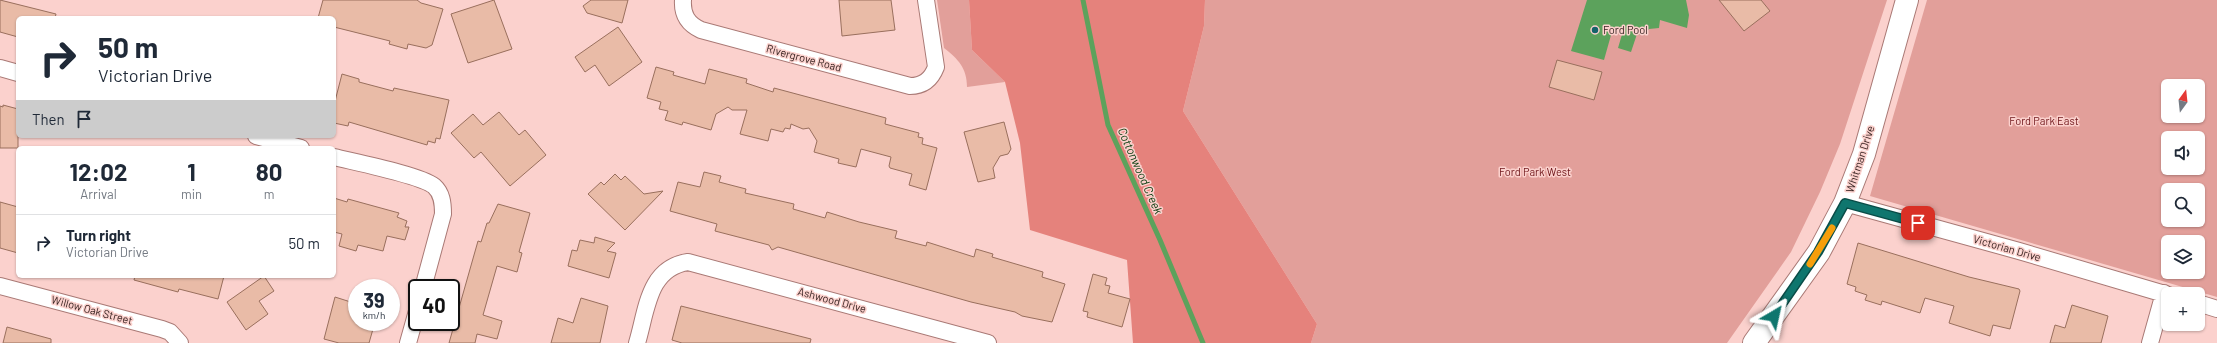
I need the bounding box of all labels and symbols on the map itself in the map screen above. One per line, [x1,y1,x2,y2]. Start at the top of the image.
place label: Ford Pool [1603,23,1648,36]
marker: Ford Pool [1590,25,1600,35]
street label: Rivergrove Road [765,41,843,74]
north arrow [2161,79,2205,123]
park label: Ford Park East [2009,114,2079,127]
street label: Whitman Drive [1843,124,1877,194]
water label: Cottonwood Creek [1116,125,1166,216]
park label: Ford Park West [1499,165,1571,178]
pin [1901,206,1935,240]
street label: Victorian Drive [1972,232,2043,263]
speed limit sign: 40 [408,279,460,331]
street label: Ashwood Drive [797,284,868,315]
street label: Willow Oak Street [50,292,134,327]
position arrow [1753,295,1795,337]

